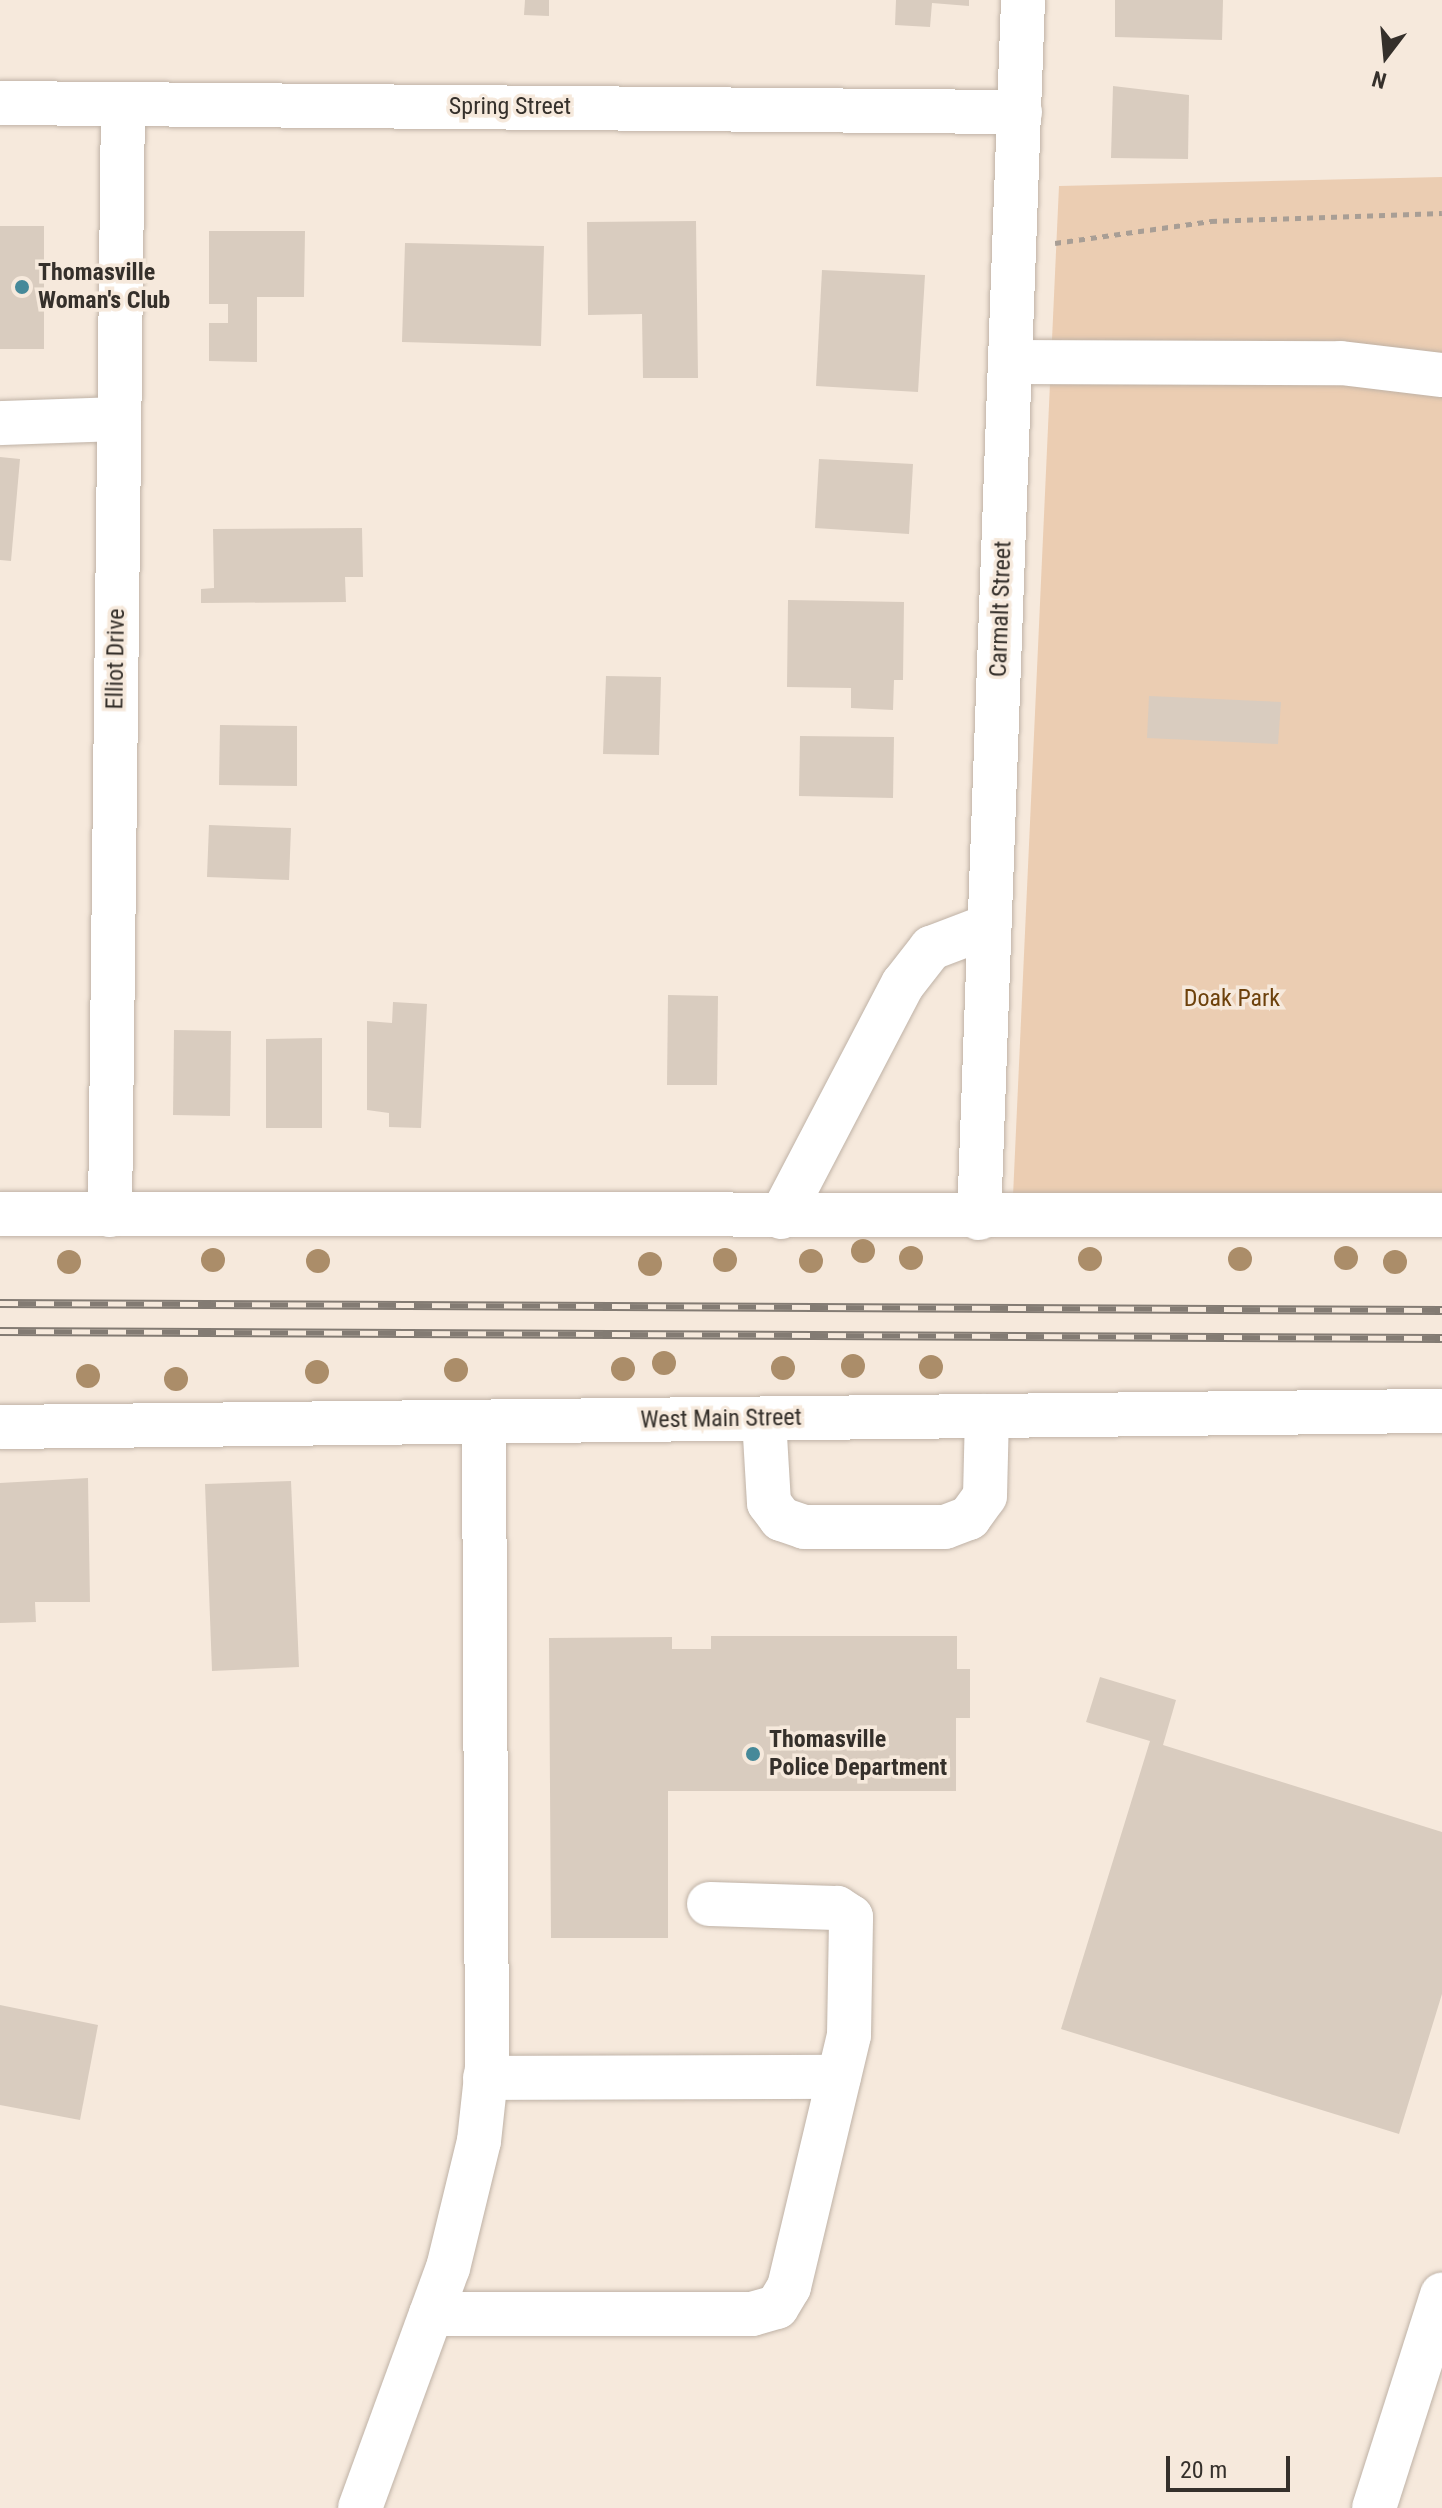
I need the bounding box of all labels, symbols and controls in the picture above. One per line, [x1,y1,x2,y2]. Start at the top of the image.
north arrow [1346,16,1426,96]
text: N [1369,66,1389,93]
street label: Spring Street [449,93,571,121]
place label: Thomasville Woman's Club [38,259,170,315]
marker: Thomasville Woman's Club [13,278,31,296]
street label: Carmalt Street [984,540,1018,678]
street label: Elliot Drive [101,608,131,710]
park label: Doak Park [1184,985,1280,1013]
street label: West Main Street [640,1403,802,1435]
place label: Thomasville Police Department [769,1726,947,1782]
marker: Thomasville Police Department [744,1745,762,1763]
scale bar [1170,2440,1294,2490]
text: 20 m [1180,2456,1227,2484]

